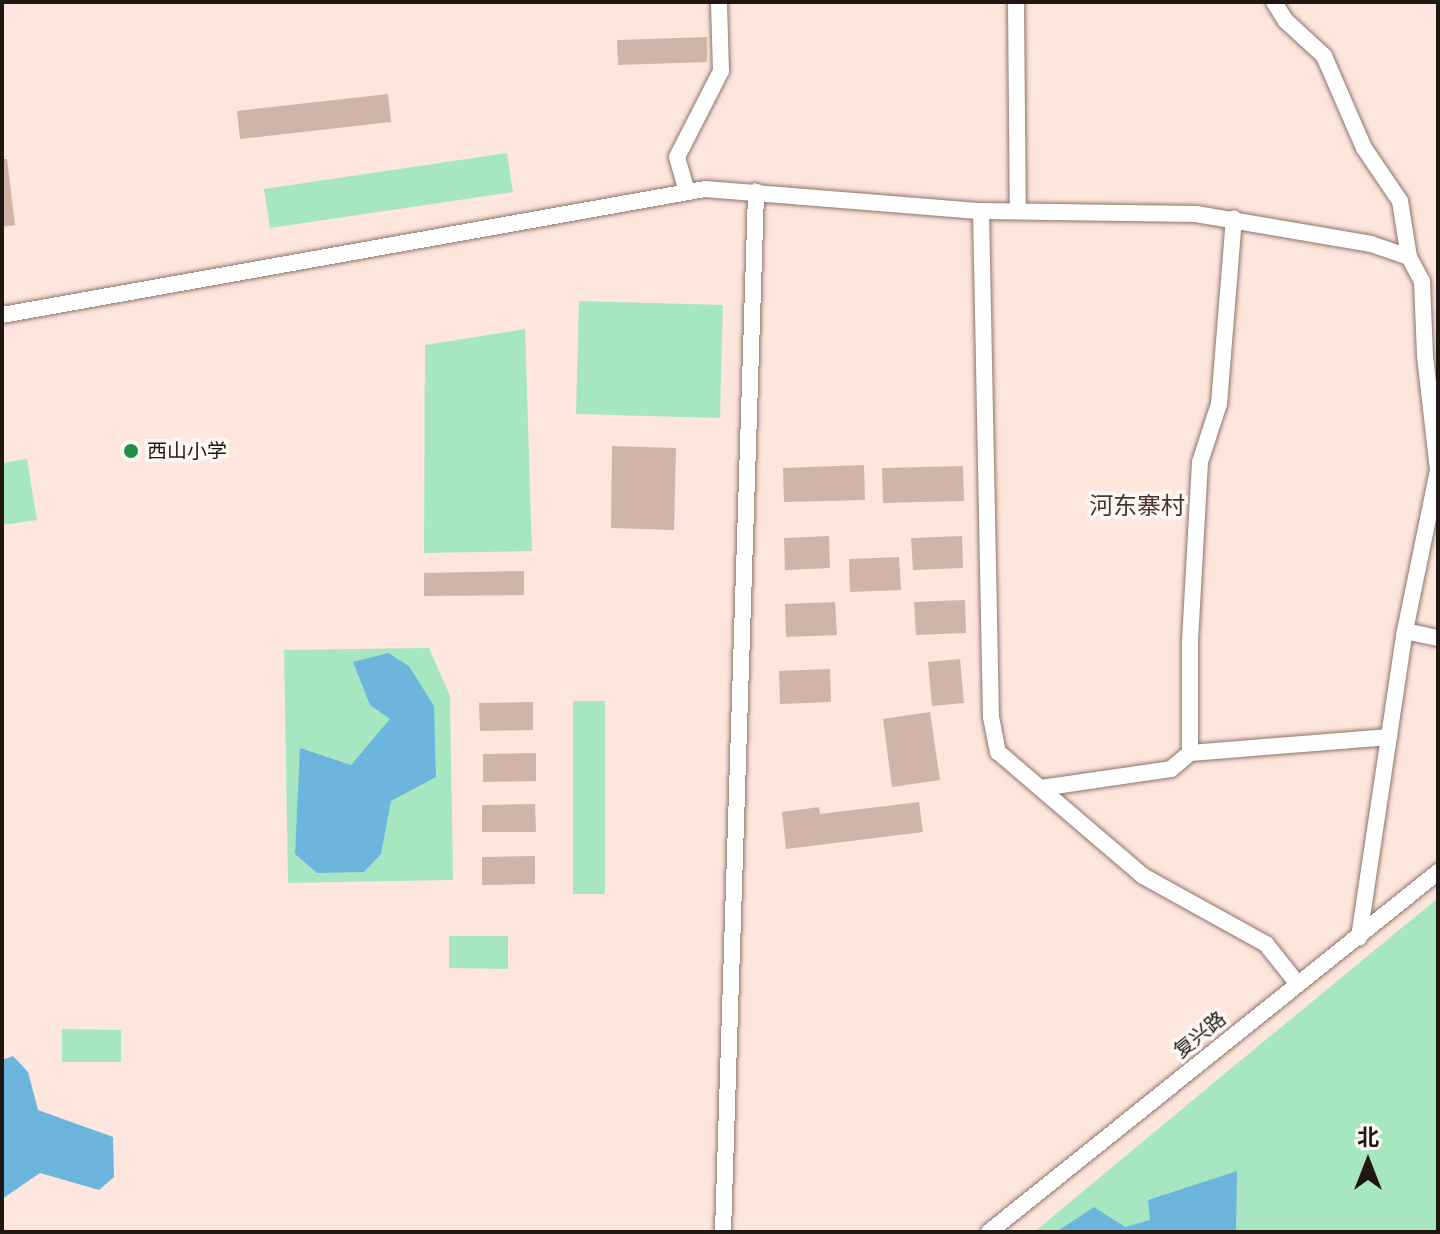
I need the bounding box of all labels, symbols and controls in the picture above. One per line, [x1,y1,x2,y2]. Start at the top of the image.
place label: 西山小学 [147,439,227,463]
marker: 西山小学 [122,442,140,460]
district label: 河东寨村 [1089,492,1185,520]
street label: 复兴路 [1169,1007,1231,1063]
north arrow [1328,1122,1408,1202]
text: 北 [1357,1125,1379,1150]

